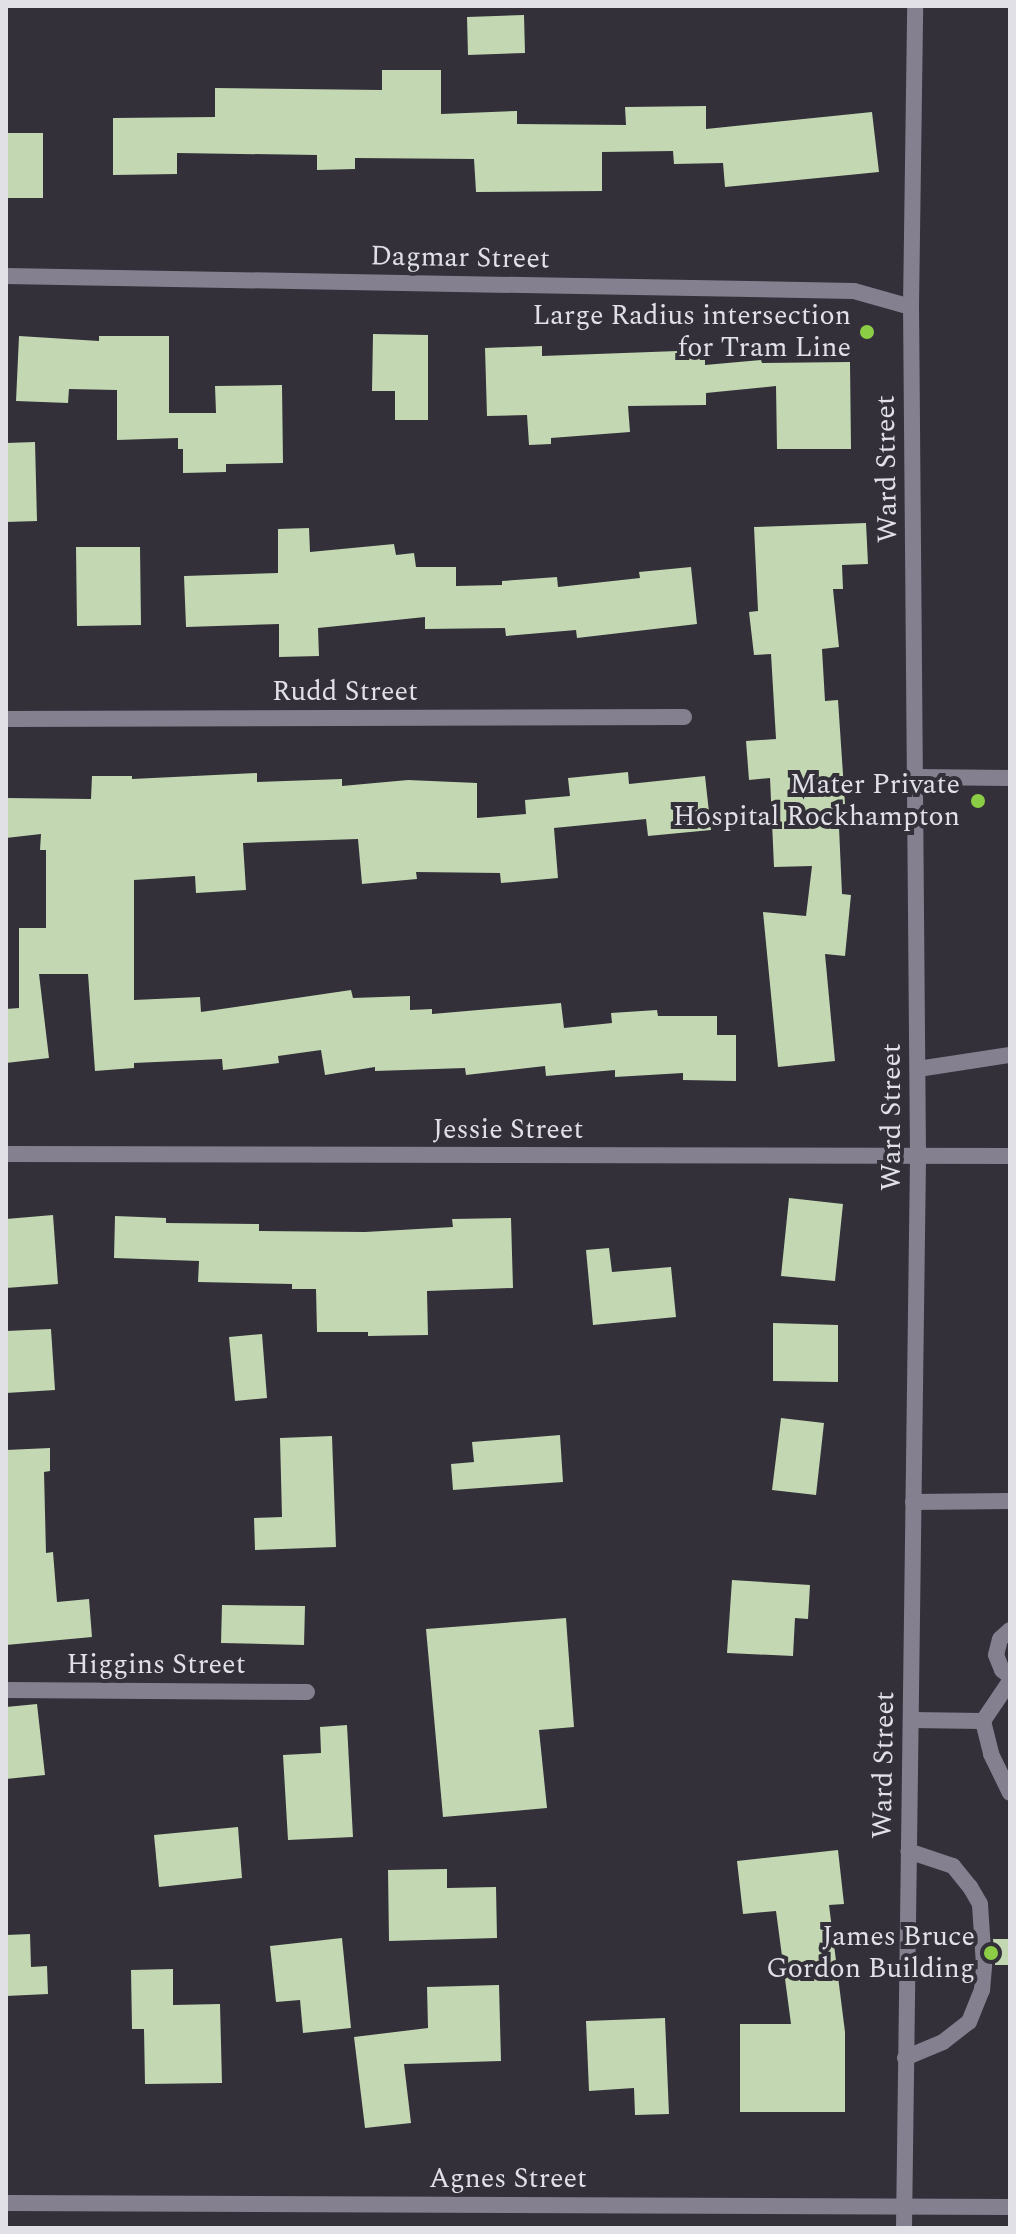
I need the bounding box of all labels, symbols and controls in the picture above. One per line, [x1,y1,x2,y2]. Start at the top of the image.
street label: Dagmar Street [370,240,550,276]
place label: Large Radius intersection for Tram Line [532,299,851,365]
marker: Large Radius intersection for Tram Line [858,323,876,341]
street label: Ward Street [869,395,905,543]
street label: Rudd Street [272,675,418,709]
place label: Mater Private Hospital Rockhampton [673,768,960,834]
marker: Mater Private Hospital Rockhampton [967,790,989,812]
street label: Ward Street [875,1043,909,1191]
street label: Jessie Street [433,1113,583,1147]
street label: Higgins Street [66,1648,246,1682]
street label: Ward Street [866,1691,902,1839]
place label: James Bruce Gordon Building [766,1920,975,1986]
marker: James Bruce Gordon Building [982,1944,1000,1962]
street label: Agnes Street [429,2162,587,2196]

